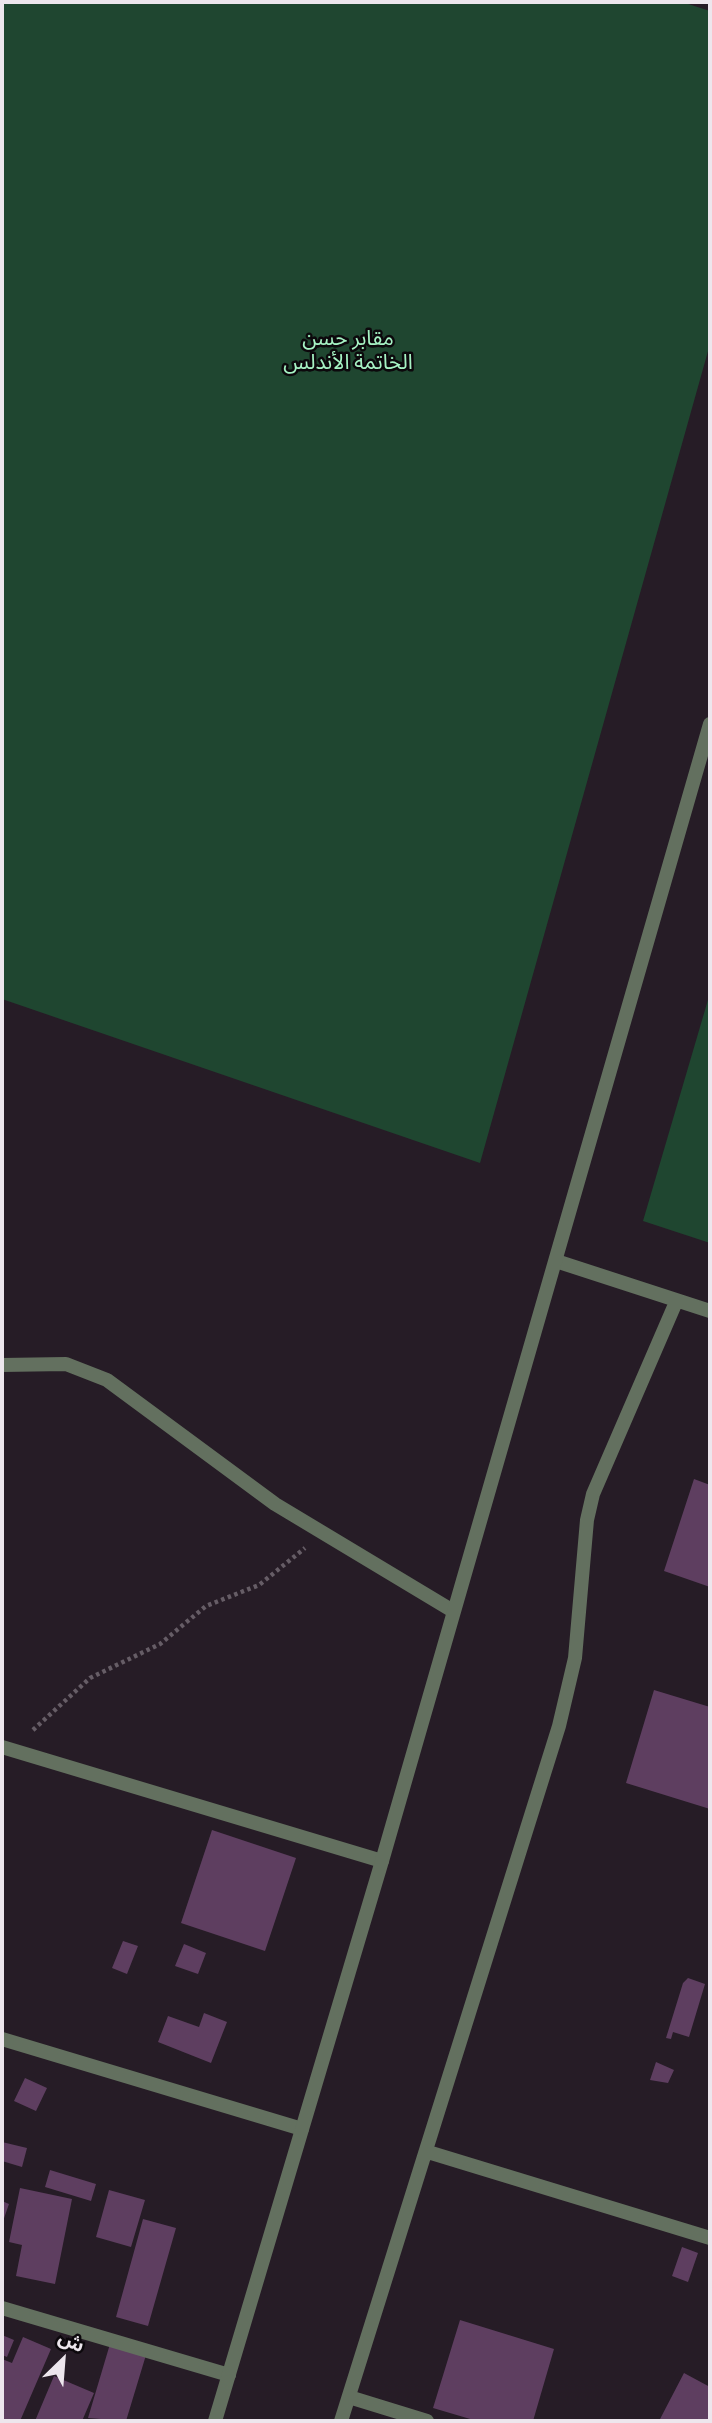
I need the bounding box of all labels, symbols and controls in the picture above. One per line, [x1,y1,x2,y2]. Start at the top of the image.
park label: مقابر حسن الخاتمة الأندلس [283,325,413,375]
north arrow [28,2325,98,2395]
text: ش [55,2325,89,2356]

